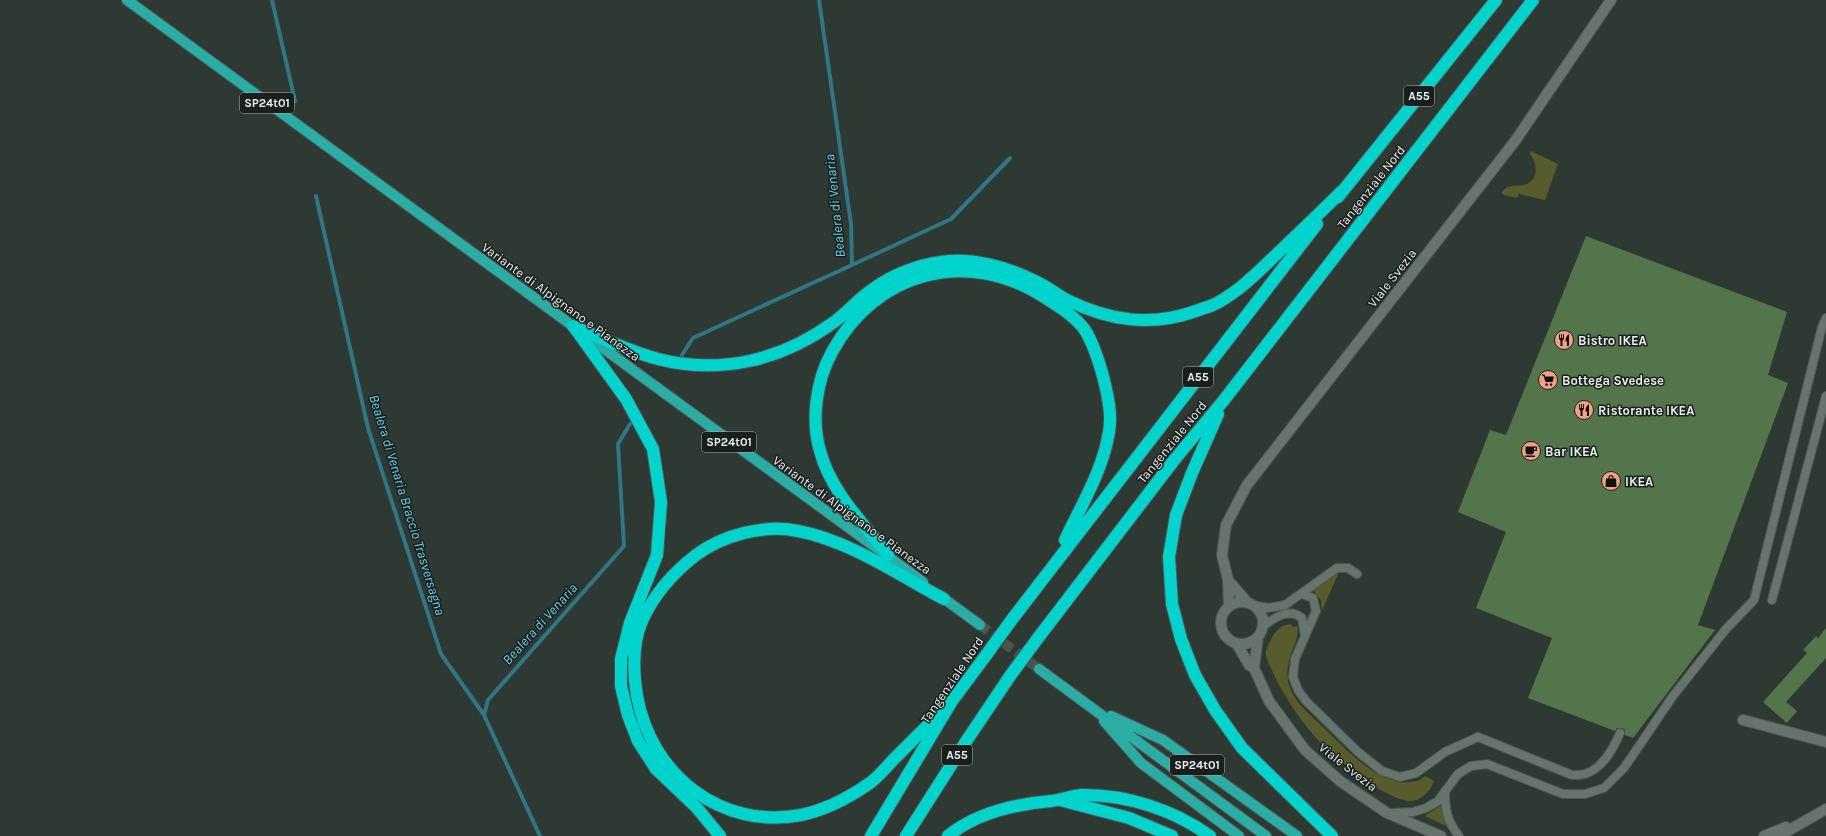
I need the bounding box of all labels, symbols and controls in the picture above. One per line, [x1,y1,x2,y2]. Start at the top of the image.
road number: A55 [1404,86,1434,106]
road number: SP24t01 [240,93,294,113]
street label: Tangenziale Nord [1334,142,1408,232]
water label: Bealera di Venaria [821,153,849,259]
street label: Variante di Alpignano e Pianezza [479,240,643,364]
street label: Viale Svezia [1365,246,1419,310]
restaurant icon: Bistro IKEA [1553,329,1575,351]
place label: Bistro IKEA [1578,333,1647,348]
road number: A55 [1183,367,1213,387]
supermarket icon: Bottega Svedese [1537,369,1559,391]
place label: Bottega Svedese [1562,373,1664,388]
water label: Bealera di Venaria Braccio Trasversagna [365,392,449,618]
street label: Tangenziale Nord [1134,398,1210,486]
restaurant icon: Ristorante IKEA [1573,399,1595,421]
place label: Ristorante IKEA [1598,403,1694,418]
road number: SP24t01 [702,432,756,452]
cafe icon: Bar IKEA [1520,440,1542,462]
place label: Bar IKEA [1545,444,1598,459]
street label: Variante di Alpignano e Pianezza [770,453,934,577]
shop icon: IKEA [1600,470,1622,492]
place label: IKEA [1625,474,1653,489]
water label: Bealera di Venaria [499,580,581,668]
street label: Tangenziale Nord [917,634,987,726]
street label: Viale Svezia [1316,740,1380,794]
road number: A55 [942,745,972,765]
road number: SP24t01 [1170,755,1224,775]

